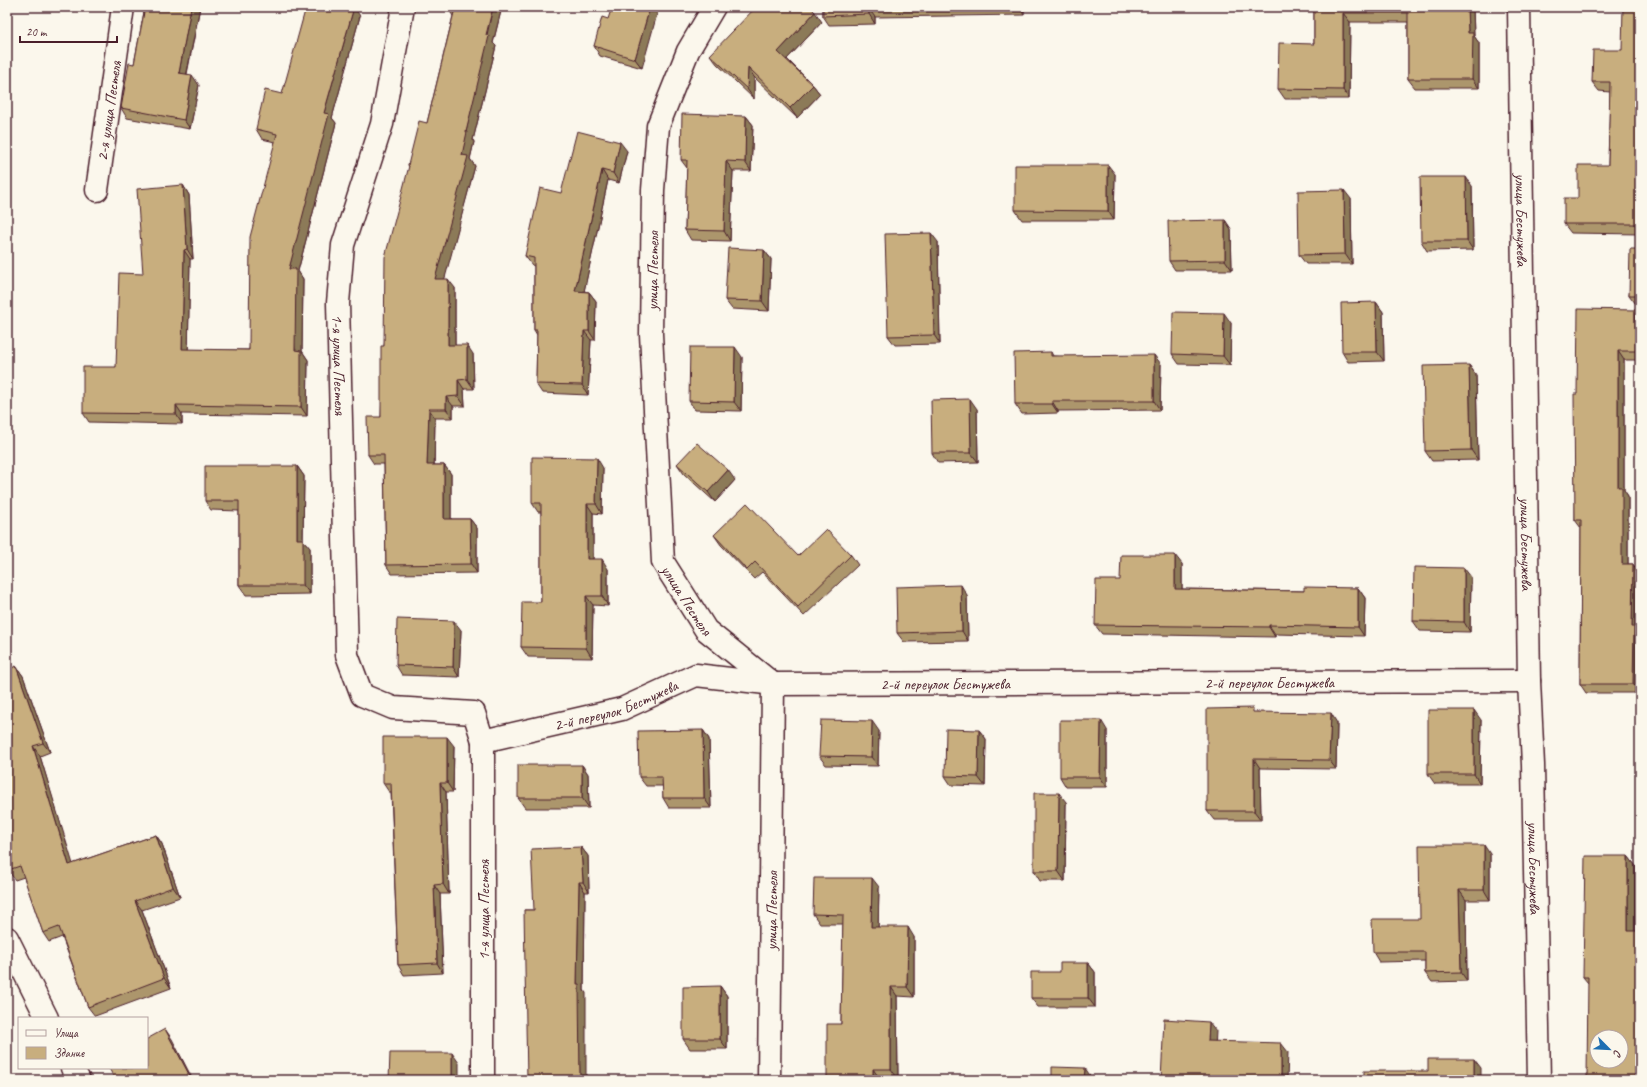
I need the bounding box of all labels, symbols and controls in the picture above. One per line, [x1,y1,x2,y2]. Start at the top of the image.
scale bar [20,18,117,44]
text: 20 m [26,24,48,40]
street label: 2-я улица Пестеля [92,58,126,162]
street label: улица Бестужева [1510,172,1532,268]
street label: улица Пестеля [642,230,664,312]
street label: 1-я улица Пестеля [327,314,350,417]
street label: улица Бестужева [1515,496,1537,592]
street label: улица Пестеля [656,561,716,642]
street label: 2-й переулок Бестужева [1204,673,1336,693]
street label: 2-й переулок Бестужева [880,674,1012,695]
street label: 2-й переулок Бестужева [552,675,682,735]
street label: улица Бестужева [1523,820,1545,915]
street label: 1-я улица Пестеля [474,859,494,960]
street label: улица Пестеля [761,870,783,952]
legend [18,1017,148,1069]
text: Улица [54,1025,79,1041]
north arrow [1589,1029,1629,1069]
text: Здание [54,1045,85,1061]
text: С [1610,1048,1626,1060]

